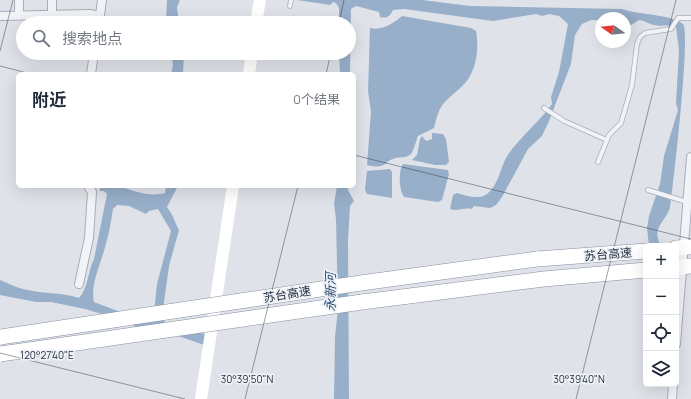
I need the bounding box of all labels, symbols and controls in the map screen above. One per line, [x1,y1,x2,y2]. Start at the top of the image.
north arrow [595,12,631,48]
search box [16,16,356,60]
icon: search [30,27,52,49]
text: 搜索地点 [62,28,122,49]
text: 附近 [32,88,66,111]
text: 0个结果 [293,90,340,108]
street label: 苏台高速 [583,243,633,265]
map controls [643,243,679,387]
button: + [643,243,679,279]
water label: 永新河 [321,269,339,312]
button: − [643,279,679,315]
street label: 苏台高速 [262,282,312,306]
button: locate [643,315,679,351]
text: 120°27'40"E [20,348,74,362]
button: layers [643,351,679,387]
text: 30°39'50"N [221,372,273,386]
text: 30°39'40"N [553,372,605,386]

